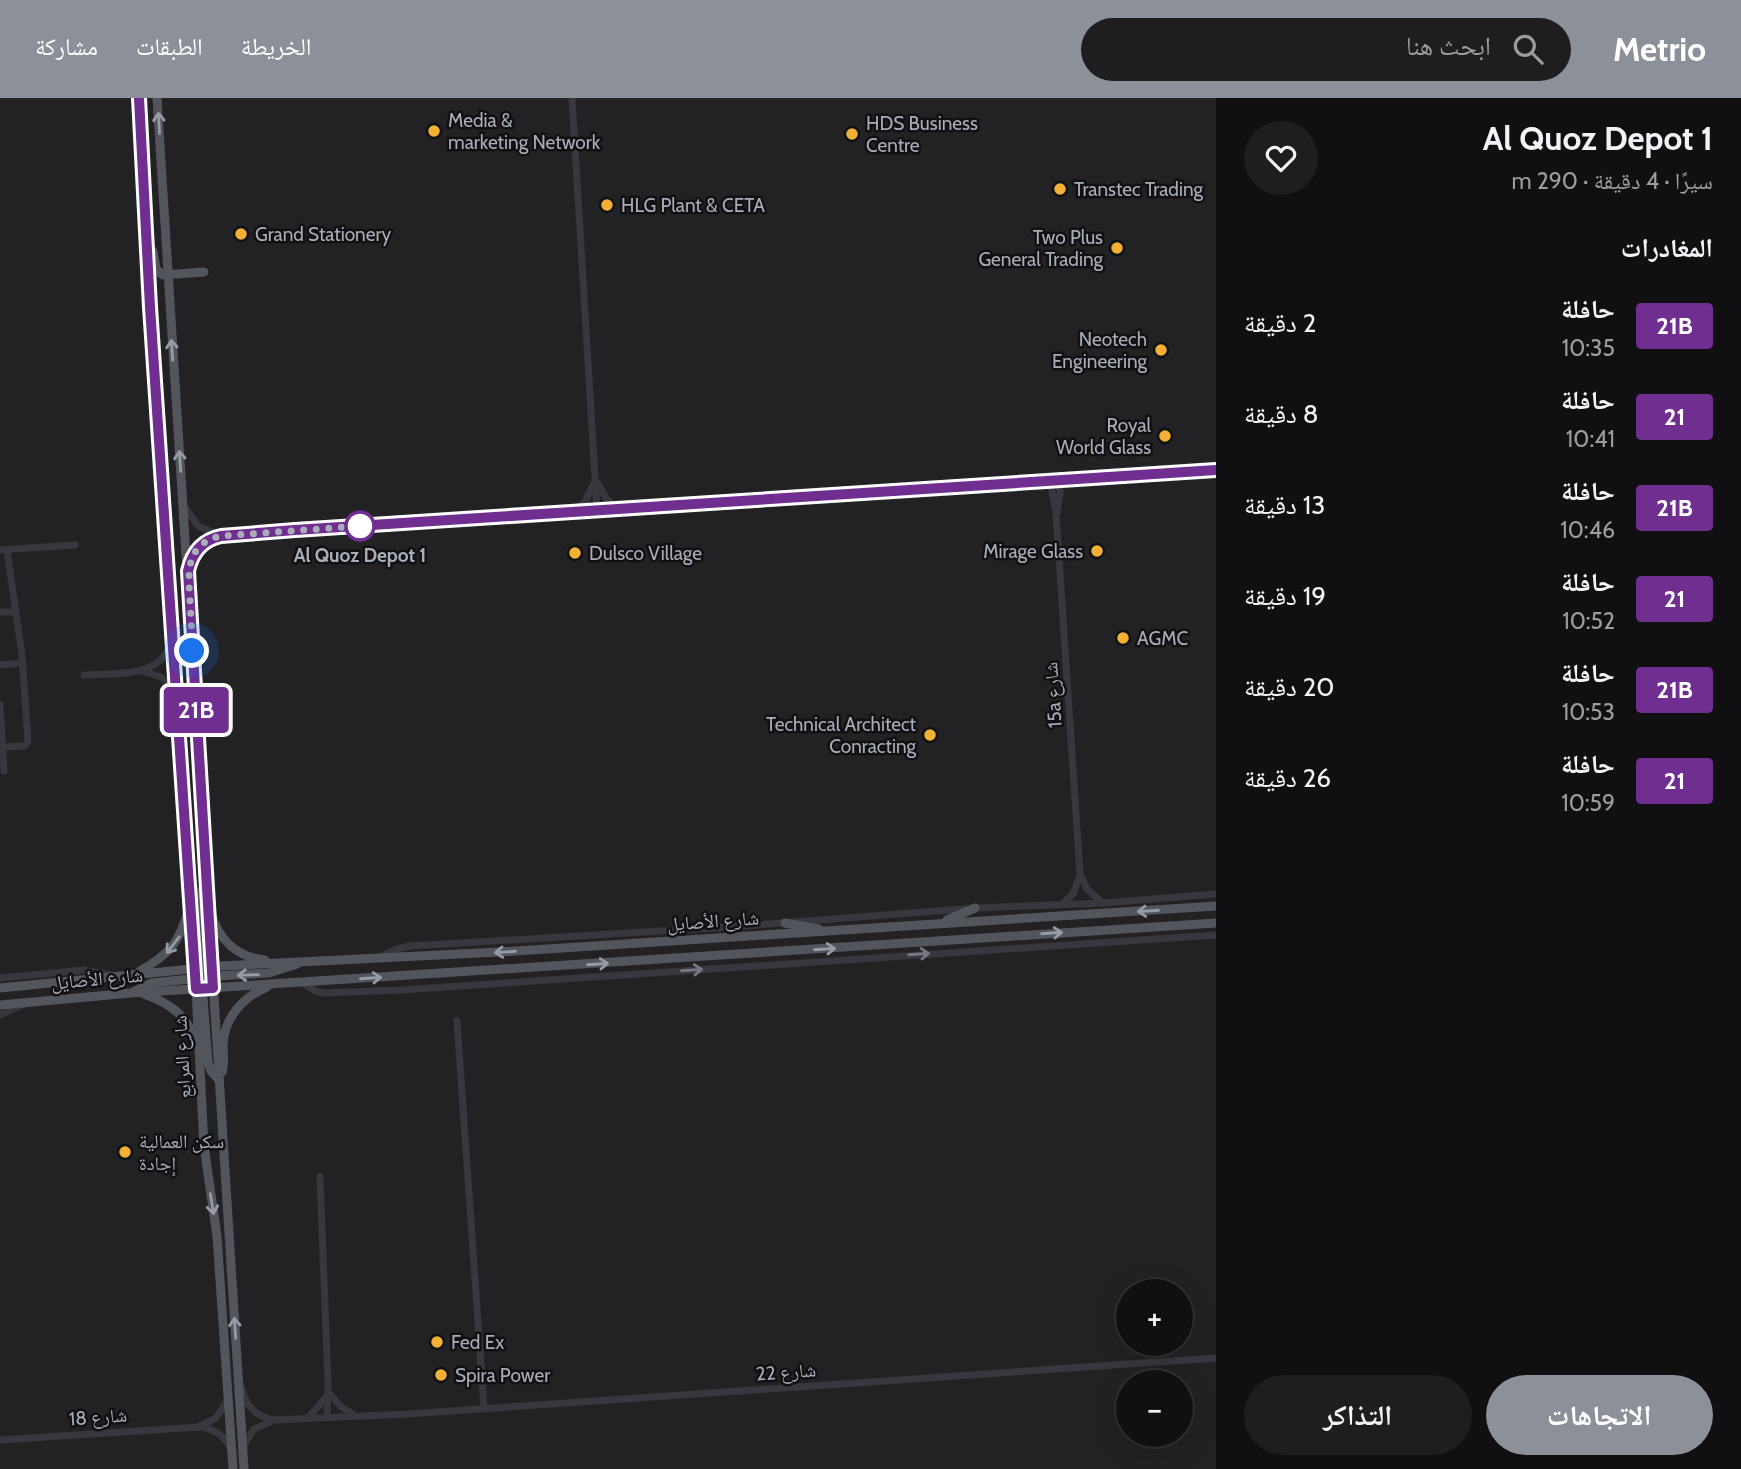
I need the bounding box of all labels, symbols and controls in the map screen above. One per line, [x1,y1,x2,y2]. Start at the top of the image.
search box [1081,18,1571,81]
text: Metrio [1613,29,1706,69]
text: ابحث هنا [1406,30,1491,62]
icon: search [1509,30,1547,68]
text: مشاركة [35,32,98,61]
text: الطبقات [136,32,203,61]
text: الخريطة [241,32,311,61]
place label: Media & marketing Network [448,109,601,154]
one-way arrow [152,112,165,135]
place label: HDS Business Centre [866,112,978,157]
text: Al Quoz Depot 1 [1483,118,1713,158]
button: heart [1244,121,1318,195]
marker: Media & marketing Network [426,123,442,139]
marker: HDS Business Centre [844,126,860,142]
text: سيرًا · 4 دقيقة · 290 m [1511,167,1713,195]
place label: Transtec Trading [1074,178,1204,201]
marker: Transtec Trading [1052,181,1068,197]
place label: HLG Plant & CETA [621,194,765,217]
marker: HLG Plant & CETA [599,197,615,213]
place label: Grand Stationery [255,223,391,246]
marker: Grand Stationery [233,226,249,242]
place label: Two Plus General Trading [978,226,1104,271]
text: المغادرات [1621,232,1713,264]
marker: Two Plus General Trading [1109,240,1125,256]
text: حافلة [1561,293,1615,325]
text: 2 دقيقة [1244,307,1316,339]
text: 21B [1656,311,1693,340]
place label: Neotech Engineering [1052,328,1148,373]
text: 10:35 [1562,334,1615,362]
one-way arrow [166,339,179,362]
marker: Neotech Engineering [1153,342,1169,358]
text: حافلة [1561,384,1615,416]
text: 8 دقيقة [1244,398,1318,430]
text: 21 [1664,402,1685,431]
place label: Royal World Glass [1056,414,1152,459]
text: 10:41 [1566,425,1615,453]
marker: Royal World Glass [1157,428,1173,444]
one-way arrow [173,451,186,473]
text: حافلة [1561,475,1615,507]
text: 13 دقيقة [1244,489,1325,521]
text: 21B [1656,493,1693,522]
marker: Al Quoz Depot 1 [345,511,375,541]
text: 10:46 [1560,516,1615,544]
place label: Mirage Glass [983,540,1083,563]
place label: Dulsco Village [589,542,702,565]
marker: Mirage Glass [1089,543,1105,559]
place label: Al Quoz Depot 1 [294,544,426,567]
marker: Dulsco Village [567,545,583,561]
text: حافلة [1561,566,1615,598]
text: 19 دقيقة [1244,580,1326,612]
text: 21 [1664,584,1685,613]
text: 10:52 [1562,607,1615,635]
place label: AGMC [1137,627,1189,650]
marker: AGMC [1115,630,1131,646]
your location [174,633,209,668]
text: حافلة [1561,657,1615,689]
street label: 15a شارع [1039,661,1067,729]
text: 20 دقيقة [1244,671,1335,703]
text: 21B [1656,675,1693,704]
line badge: 21B [156,687,236,733]
text: 21B [178,695,214,724]
text: 10:53 [1562,698,1615,726]
place label: Technical Architect Conracting [766,713,917,758]
marker: Technical Architect Conracting [922,727,938,743]
text: حافلة [1561,748,1615,780]
text: 26 دقيقة [1244,762,1331,794]
text: 21 [1664,766,1685,795]
text: 10:59 [1561,789,1615,817]
one-way arrow [1137,905,1160,918]
street label: شارع الأصايل [666,906,760,936]
one-way arrow [1040,927,1063,940]
one-way arrow [166,936,181,955]
one-way arrow [813,942,835,955]
one-way arrow [494,945,517,958]
one-way arrow [908,947,930,960]
one-way arrow [586,957,608,970]
one-way arrow [681,963,703,976]
street label: شارع الأصايل [50,964,144,994]
one-way arrow [236,968,259,981]
one-way arrow [359,971,381,984]
street label: شارع المرابع [168,1015,197,1099]
place label: سكن العمالية إجادة [139,1130,224,1176]
marker: سكن العمالية إجادة [117,1144,133,1160]
one-way arrow [206,1192,219,1215]
map controls [1116,1279,1193,1447]
button: + [1116,1279,1193,1356]
one-way arrow [228,1317,241,1339]
place label: Fed Ex [451,1331,504,1354]
marker: Fed Ex [429,1334,445,1350]
street label: شارع 22 [755,1358,817,1386]
place label: Spira Power [455,1364,550,1387]
marker: Spira Power [433,1367,449,1383]
button: − [1116,1370,1193,1447]
button: التذاكر [1244,1375,1472,1455]
button: الاتجاهات [1486,1375,1713,1455]
street label: شارع 18 [68,1404,128,1430]

